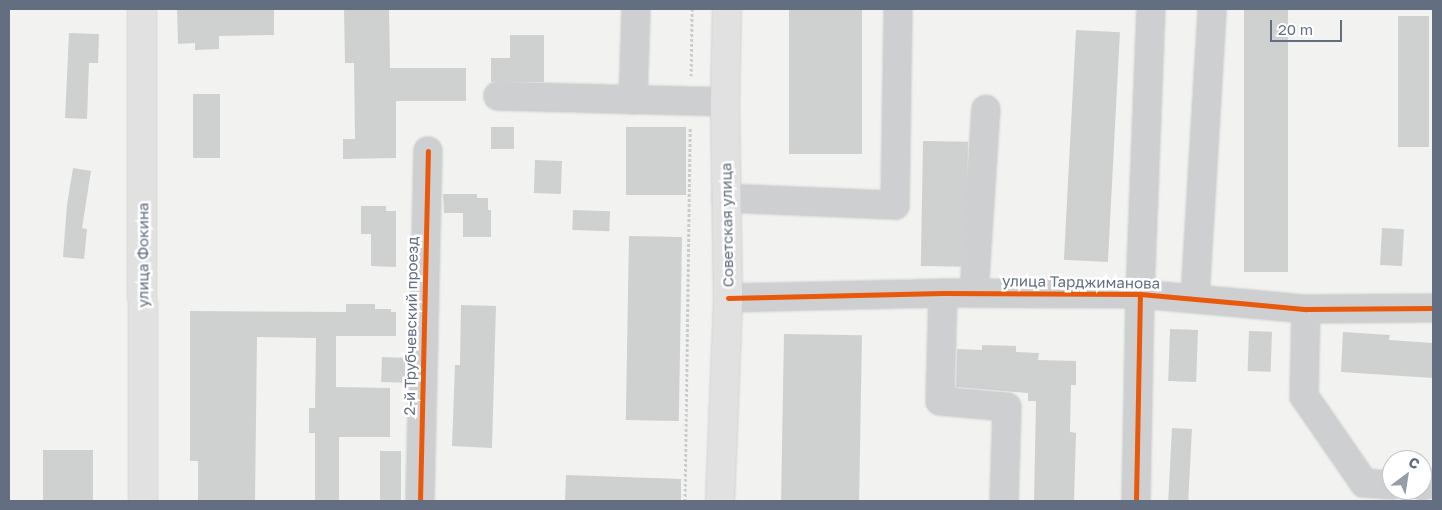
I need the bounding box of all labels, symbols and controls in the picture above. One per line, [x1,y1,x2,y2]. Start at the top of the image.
scale bar [1272,10,1344,42]
text: 20 m [1278,20,1313,38]
street label: Советская улица [717,162,737,288]
street label: улица Фокина [134,203,152,307]
street label: 2-й Трубчевский проезд [400,236,422,416]
street label: улица Тарджиманова [1002,272,1160,292]
north arrow [1382,450,1432,500]
text: С [1406,453,1423,472]

